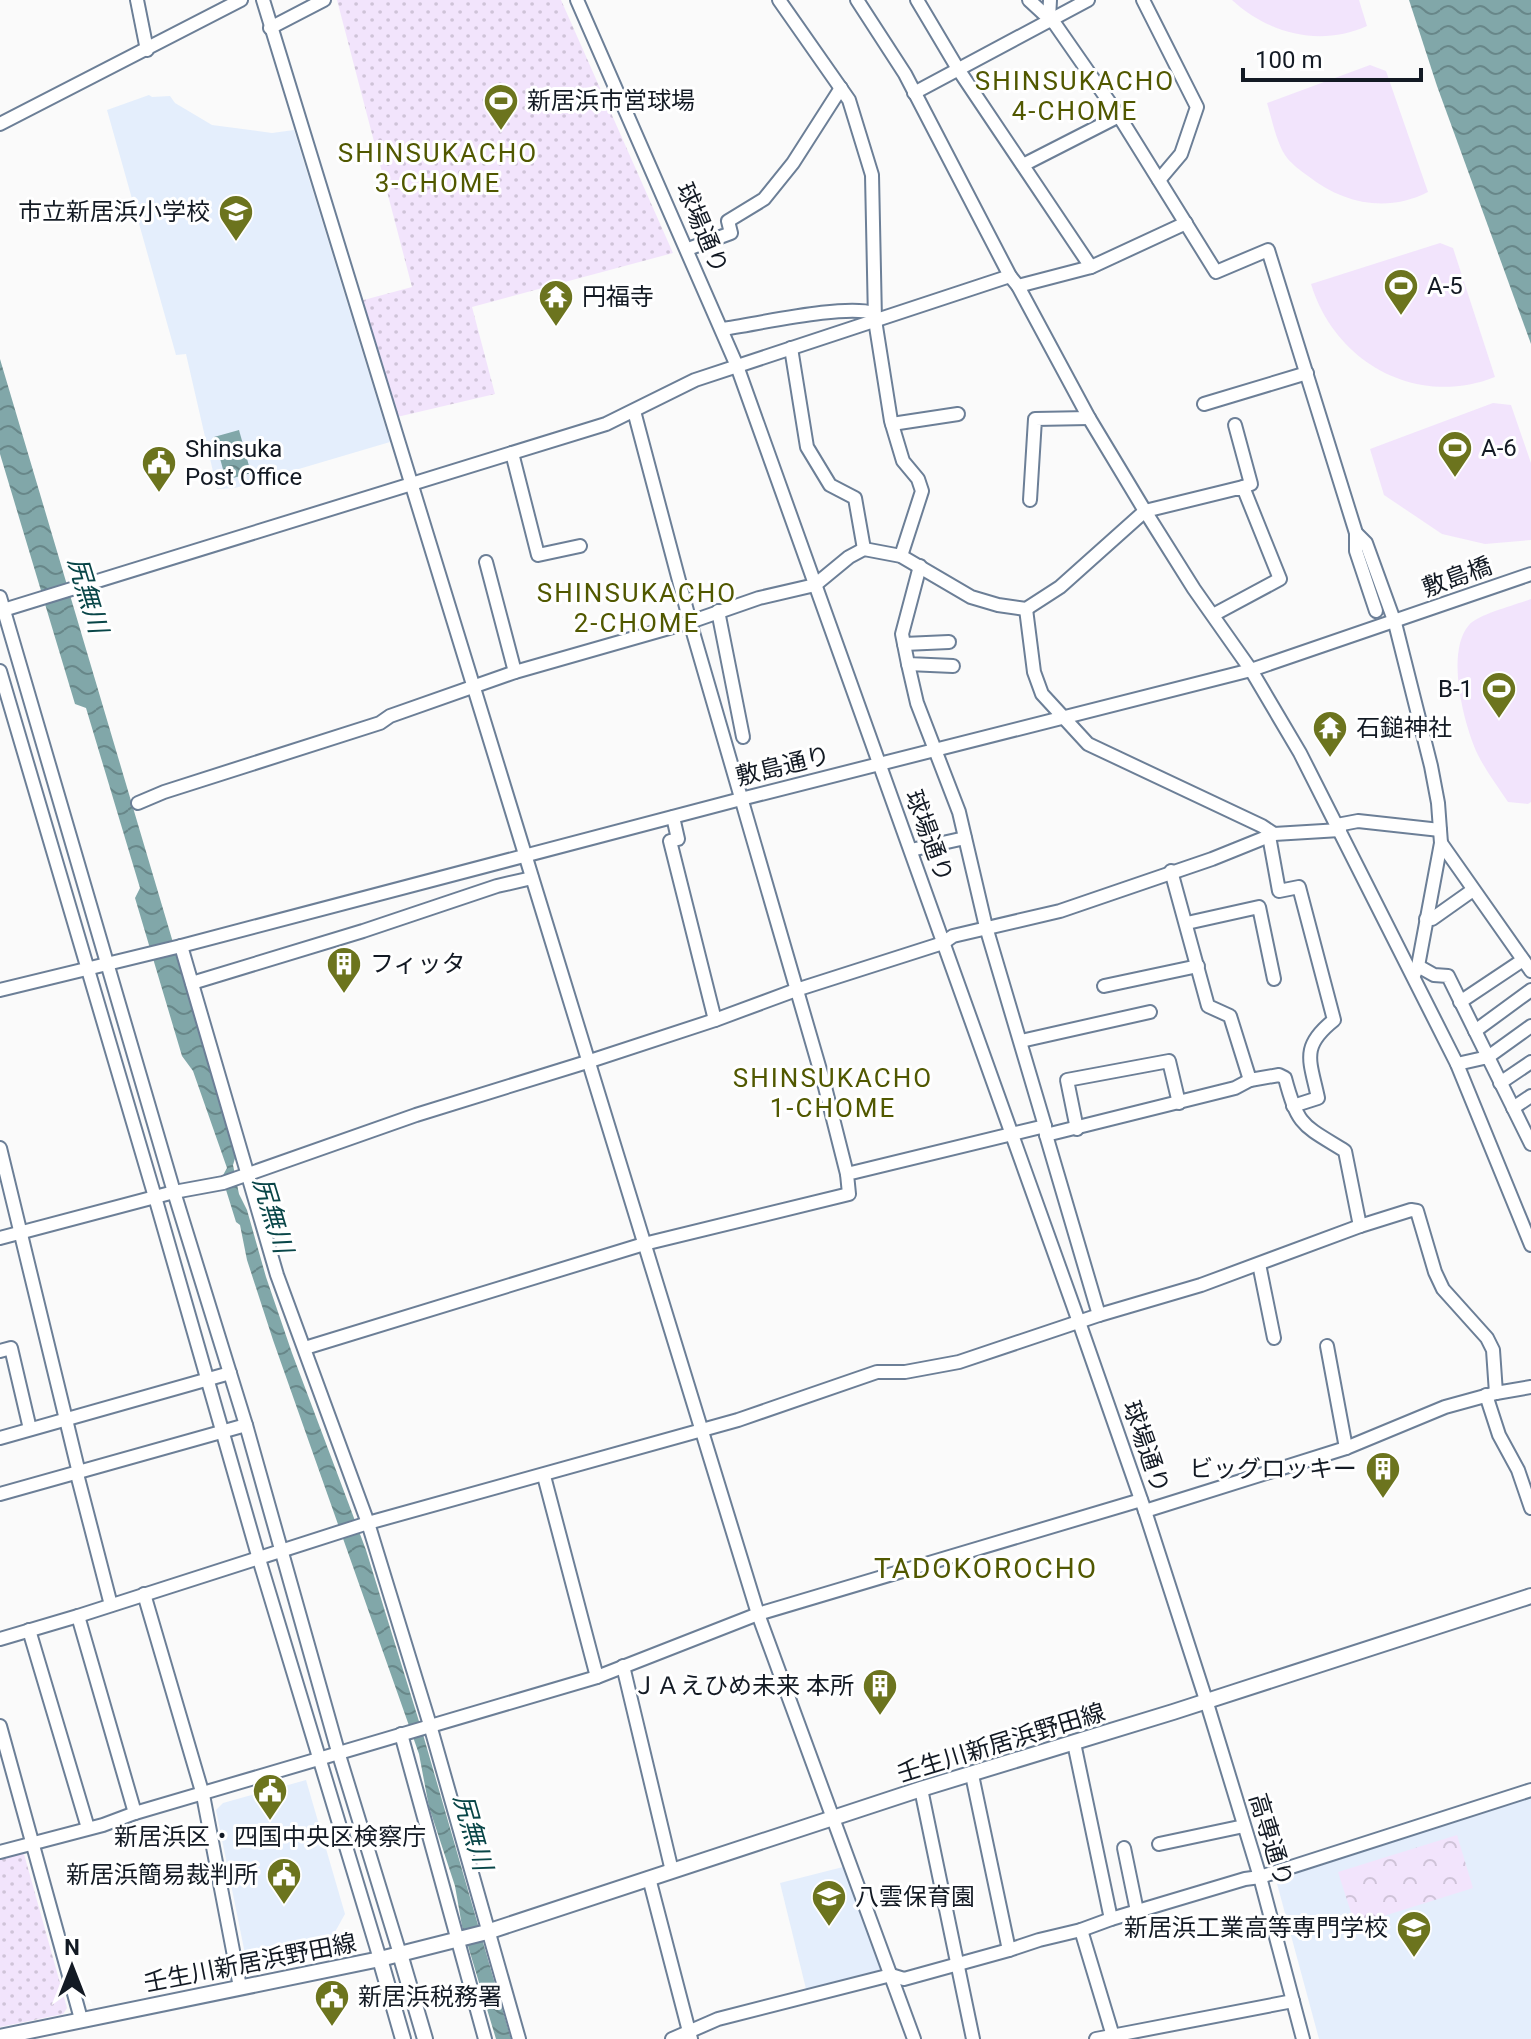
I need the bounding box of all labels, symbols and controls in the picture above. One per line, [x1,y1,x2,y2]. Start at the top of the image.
scale bar [1243,32,1421,82]
text: 100 m [1255,46,1322,74]
district label: SHINSUKACHO 4-CHOME [975,66,1175,126]
sports icon: 新居浜市営球場 [482,82,520,132]
place label: 新居浜市営球場 [527,87,695,115]
district label: SHINSUKACHO 3-CHOME [338,138,538,198]
street label: 球場通り [670,178,734,278]
school or university icon: 市立新居浜小学校 [217,193,255,243]
place label: 市立新居浜小学校 [18,198,210,226]
sports icon: A-5 [1382,267,1420,317]
place label: A-5 [1427,272,1463,300]
temple icon: 円福寺 [537,278,575,328]
place label: 円福寺 [582,283,654,311]
sports icon: A-6 [1436,429,1474,479]
place label: A-6 [1481,434,1517,462]
place label: Shinsuka Post Office [185,435,302,491]
public building icon: Shinsuka Post Office [140,444,178,494]
street label: 敷島橋 [1418,552,1496,602]
water label: 尻無川 [62,553,115,640]
district label: SHINSUKACHO 2-CHOME [537,578,737,638]
sports icon: B-1 [1480,670,1518,720]
place label: B-1 [1438,675,1473,703]
temple icon: 石鎚神社 [1311,709,1349,759]
place label: 石鎚神社 [1356,714,1452,742]
street label: 敷島通り [733,741,833,791]
street label: 球場通り [899,786,959,886]
building icon: フィッタ [325,945,363,995]
place label: フィッタ [370,950,466,978]
district label: SHINSUKACHO 1-CHOME [733,1063,933,1123]
water label: 尻無川 [247,1173,300,1260]
street label: 球場通り [1117,1397,1175,1497]
building icon: ビッグロッキー [1364,1450,1402,1500]
place label: ビッグロッキー [1189,1455,1357,1483]
district label: TADOKOROCHO [874,1552,1098,1585]
building icon: ＪＡえひめ未来 本所 [861,1667,899,1717]
place label: ＪＡえひめ未来 本所 [632,1672,854,1700]
street label: 壬生川新居浜野田線 [894,1698,1108,1788]
public building icon: 新居浜区・四国中央区検察庁 [251,1772,289,1822]
water label: 尻無川 [448,1790,499,1877]
street label: 高専通り [1244,1790,1298,1890]
place label: 新居浜区・四国中央区検察庁 [114,1823,426,1851]
public building icon: 新居浜簡易裁判所 [265,1856,303,1906]
place label: 新居浜簡易裁判所 [66,1861,258,1889]
school or university icon: 八雲保育園 [810,1878,848,1928]
place label: 八雲保育園 [855,1883,975,1911]
school or university icon: 新居浜工業高等専門学校 [1395,1909,1433,1959]
place label: 新居浜工業高等専門学校 [1124,1914,1388,1942]
north arrow [32,1927,112,2007]
street label: 壬生川新居浜野田線 [141,1929,359,1997]
text: N [64,1935,80,1960]
public building icon: 新居浜税務署 [313,1978,351,2028]
place label: 新居浜税務署 [358,1983,502,2011]

